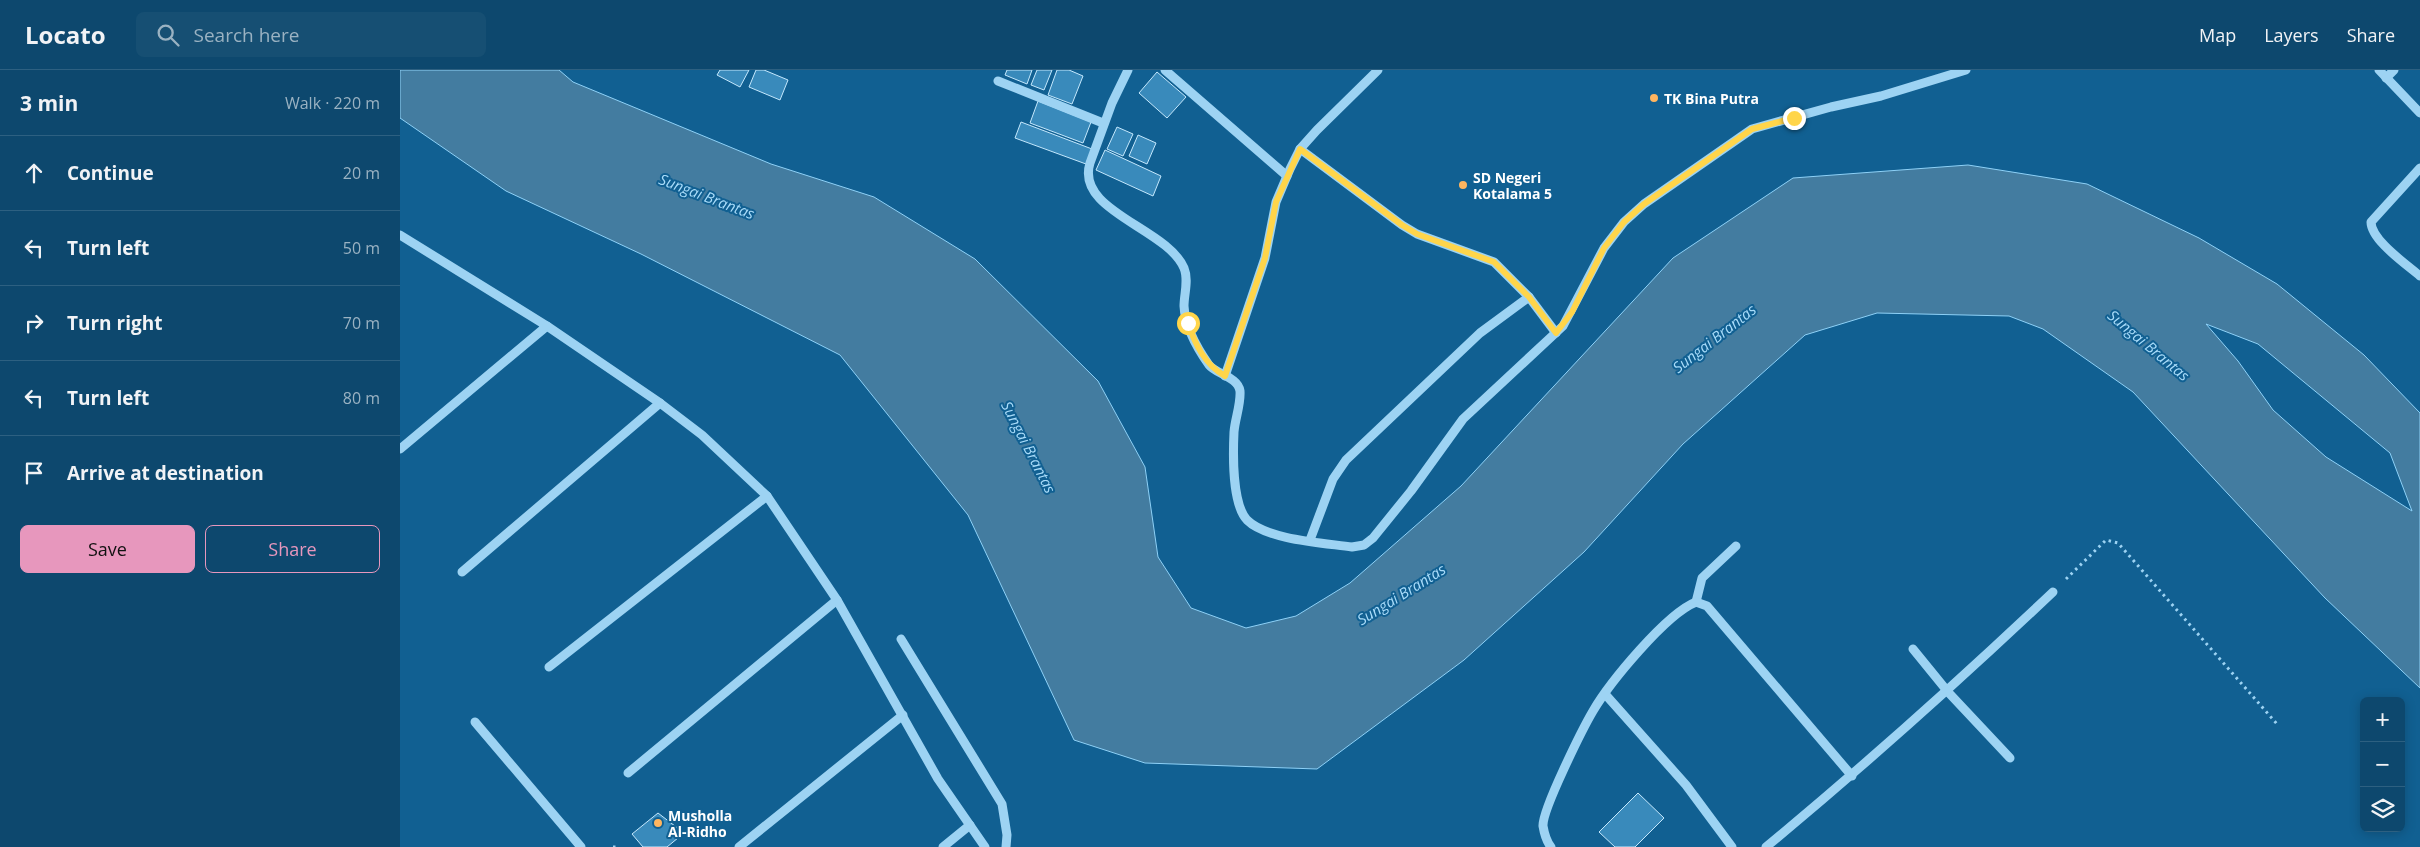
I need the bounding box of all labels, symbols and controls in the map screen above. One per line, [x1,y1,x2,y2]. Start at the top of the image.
search box [136,12,486,57]
text: Locato [25,18,106,51]
icon: search [154,21,182,49]
text: Search here [194,22,299,48]
text: Map [2199,23,2236,47]
text: Layers [2264,23,2319,47]
text: Share [2347,23,2395,47]
text: 3 min [20,89,78,117]
place label: TK Bina Putra [1664,89,1759,108]
text: Walk · 220 m [285,92,380,114]
marker: TK Bina Putra [1648,92,1660,104]
route end [1783,107,1806,130]
icon: ahead [20,159,48,187]
text: Continue [67,160,154,186]
text: 20 m [343,162,380,184]
place label: SD Negeri Kotalama 5 [1473,168,1552,203]
water label: Sungai Brantas [656,169,758,224]
marker: SD Negeri Kotalama 5 [1457,179,1469,191]
icon: left [20,234,48,262]
text: Turn left [67,235,149,261]
text: 50 m [343,237,380,259]
water label: Sungai Brantas [1668,299,1760,377]
water label: Sungai Brantas [2104,305,2194,385]
icon: right [20,309,48,337]
text: Turn right [67,310,162,336]
text: 70 m [343,312,380,334]
route start [1177,312,1200,335]
icon: left [20,384,48,412]
text: Turn left [67,385,149,411]
text: 80 m [343,387,380,409]
water label: Sungai Brantas [997,398,1061,497]
icon: arrive [20,459,48,487]
text: Arrive at destination [67,460,264,486]
button: Save [20,525,195,573]
button: Share [205,525,380,573]
water label: Sungai Brantas [1353,559,1449,629]
map controls [2360,697,2405,832]
button: + [2360,697,2405,742]
button: − [2360,742,2405,787]
button: layers [2360,787,2405,832]
place label: Musholla Al-Ridho [668,806,732,841]
marker: Musholla Al-Ridho [652,817,664,829]

